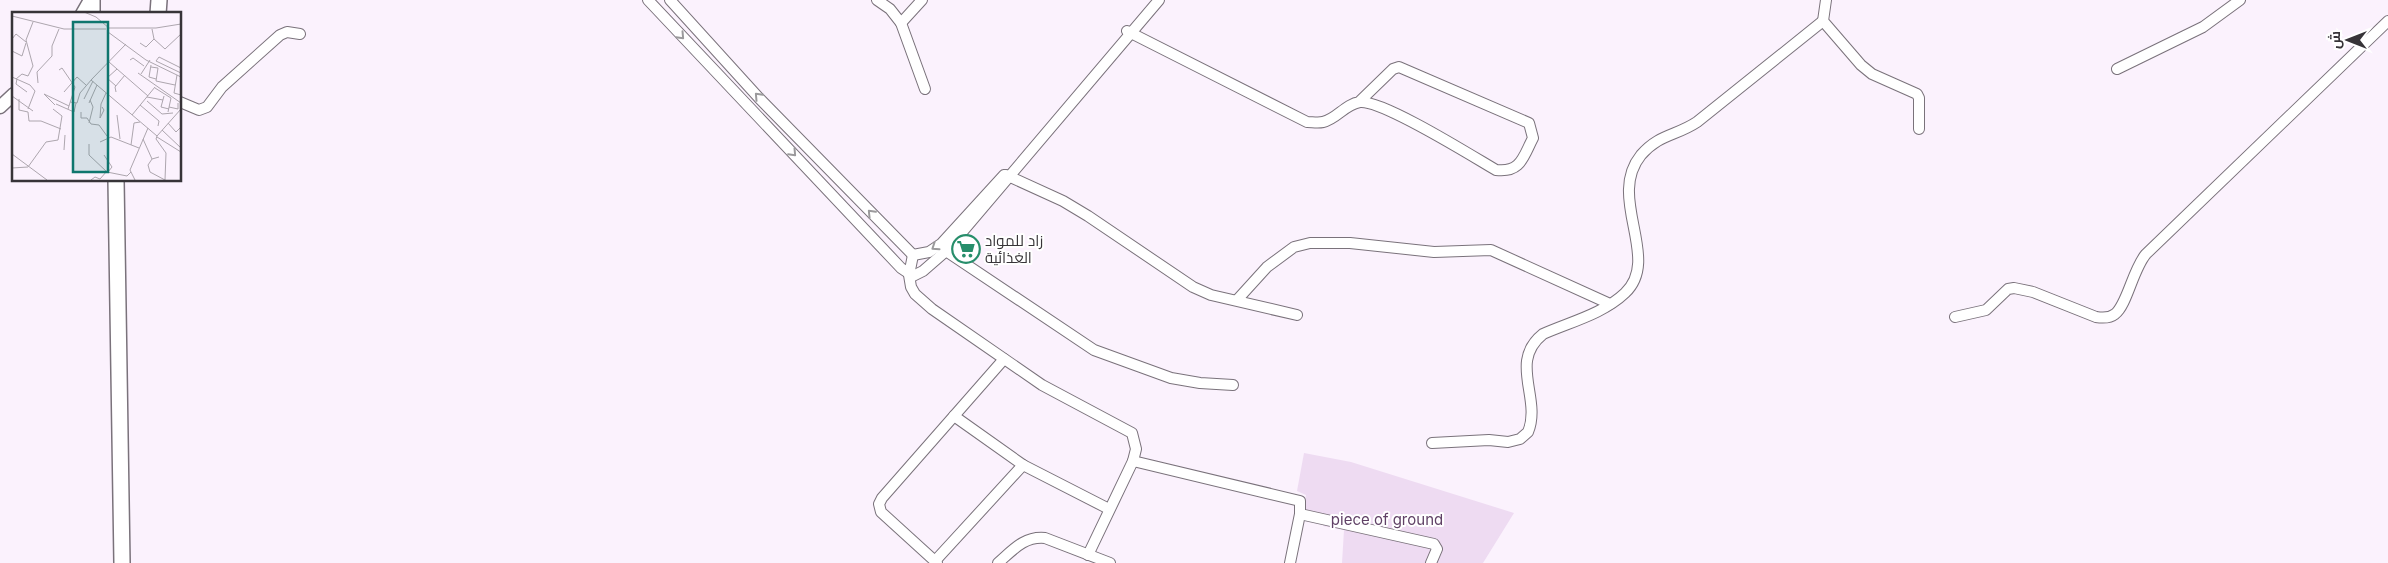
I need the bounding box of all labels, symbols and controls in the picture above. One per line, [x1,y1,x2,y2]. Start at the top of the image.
inset map [12,12,181,181]
north arrow [2323,15,2373,65]
one-way arrow [675,30,684,39]
text: ش [2326,31,2344,49]
one-way arrow [755,93,764,102]
one-way arrow [787,148,796,157]
one-way arrow [868,210,877,219]
place label: زاد للمواد الغذائية [985,231,1043,267]
supermarket icon: زاد للمواد الغذائية [951,234,981,264]
one-way arrow [931,241,940,250]
park label: piece of ground [1331,510,1443,529]

